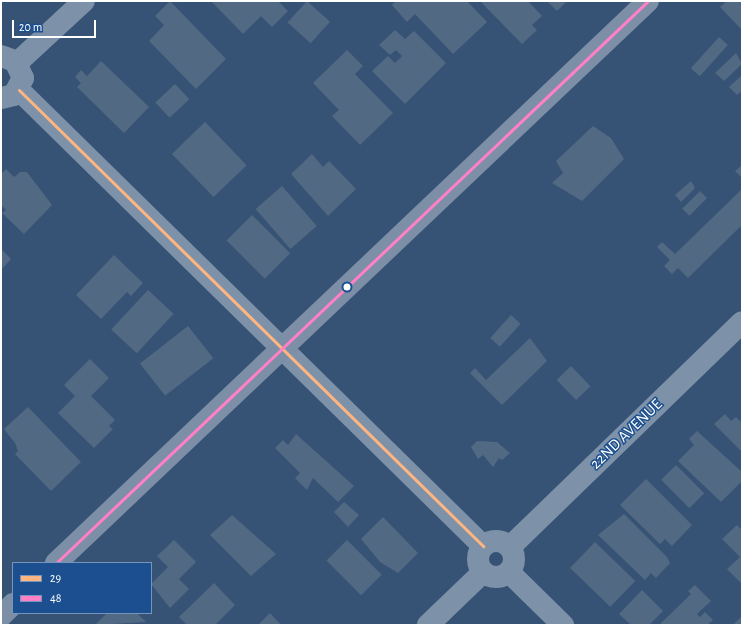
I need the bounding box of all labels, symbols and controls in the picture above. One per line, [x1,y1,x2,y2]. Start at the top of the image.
scale bar [14,12,98,38]
text: 20 m [19,21,42,33]
unlabelled marker [342,282,352,292]
street label: 22ND AVENUE [586,395,666,473]
legend [12,562,152,614]
text: 29 [50,572,61,584]
text: 48 [50,592,61,604]

